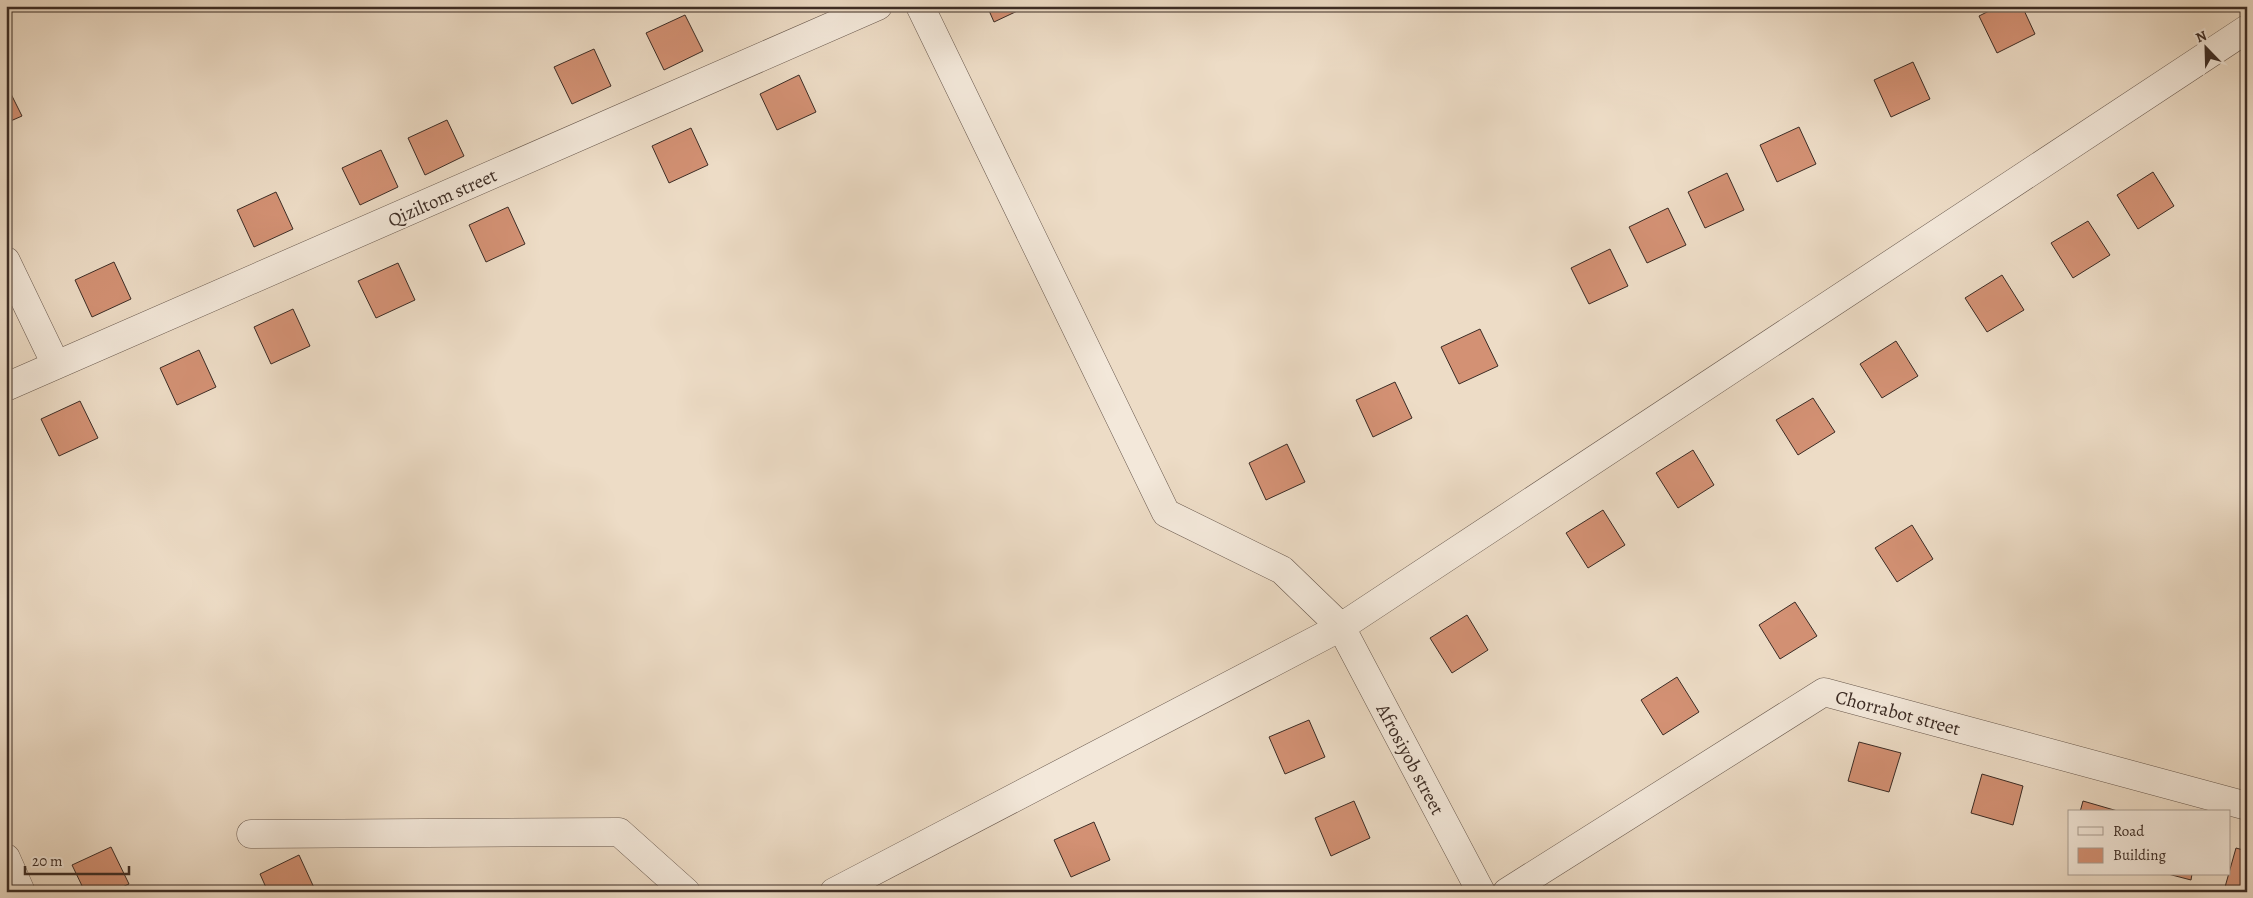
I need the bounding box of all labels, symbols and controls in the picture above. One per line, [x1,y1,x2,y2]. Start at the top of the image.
north arrow [2180,22,2230,72]
text: N [2193,26,2210,47]
street label: Qiziltom street [384,162,501,234]
street label: Chorrabot street [1832,684,1963,742]
street label: Afrosiyob street [1369,699,1450,820]
legend [2068,810,2230,876]
text: Road [2113,821,2145,841]
scale bar [25,843,129,875]
text: Building [2113,845,2166,865]
text: 20 m [32,851,63,871]

